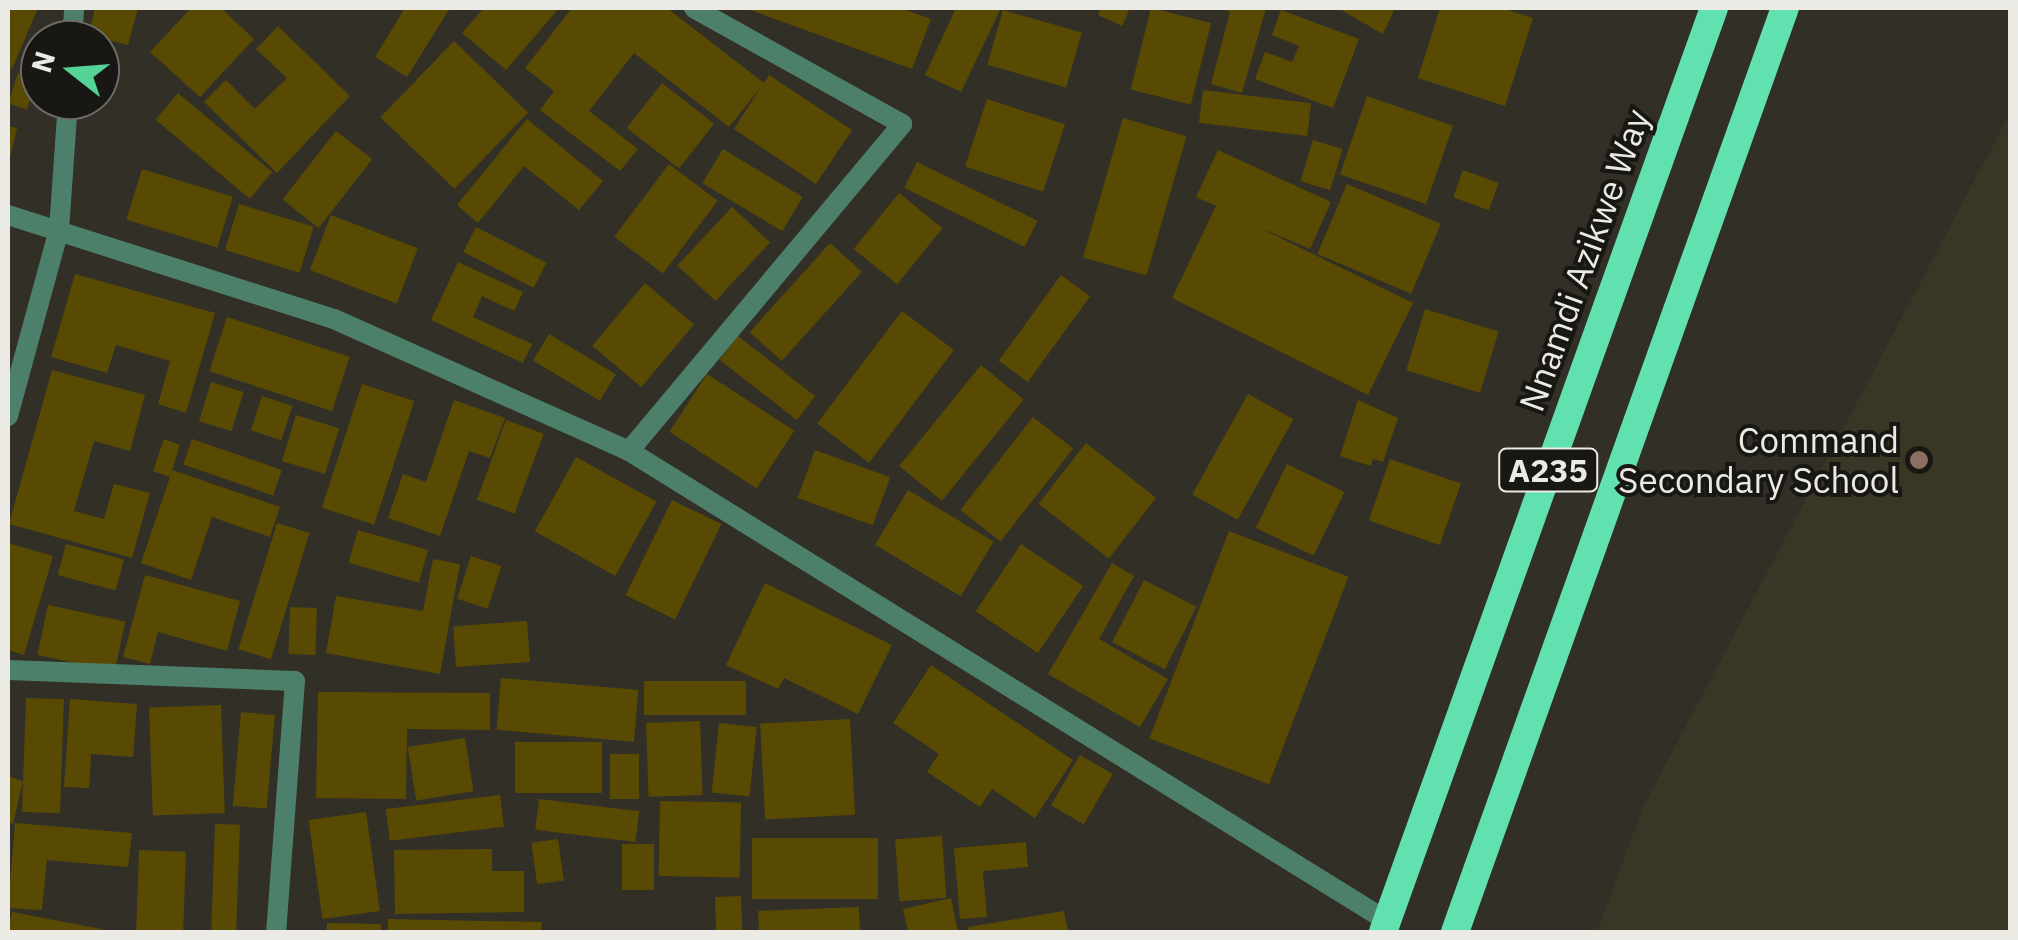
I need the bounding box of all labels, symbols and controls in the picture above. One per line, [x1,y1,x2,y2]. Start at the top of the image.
north arrow [20,20,120,120]
text: N [22,47,63,77]
street label: Nnamdi Azikwe Way [1510,103,1658,417]
place label: Command Secondary School [1618,419,1899,501]
road number: A235 [1498,443,1598,497]
marker: Command Secondary School [1908,449,1930,471]

